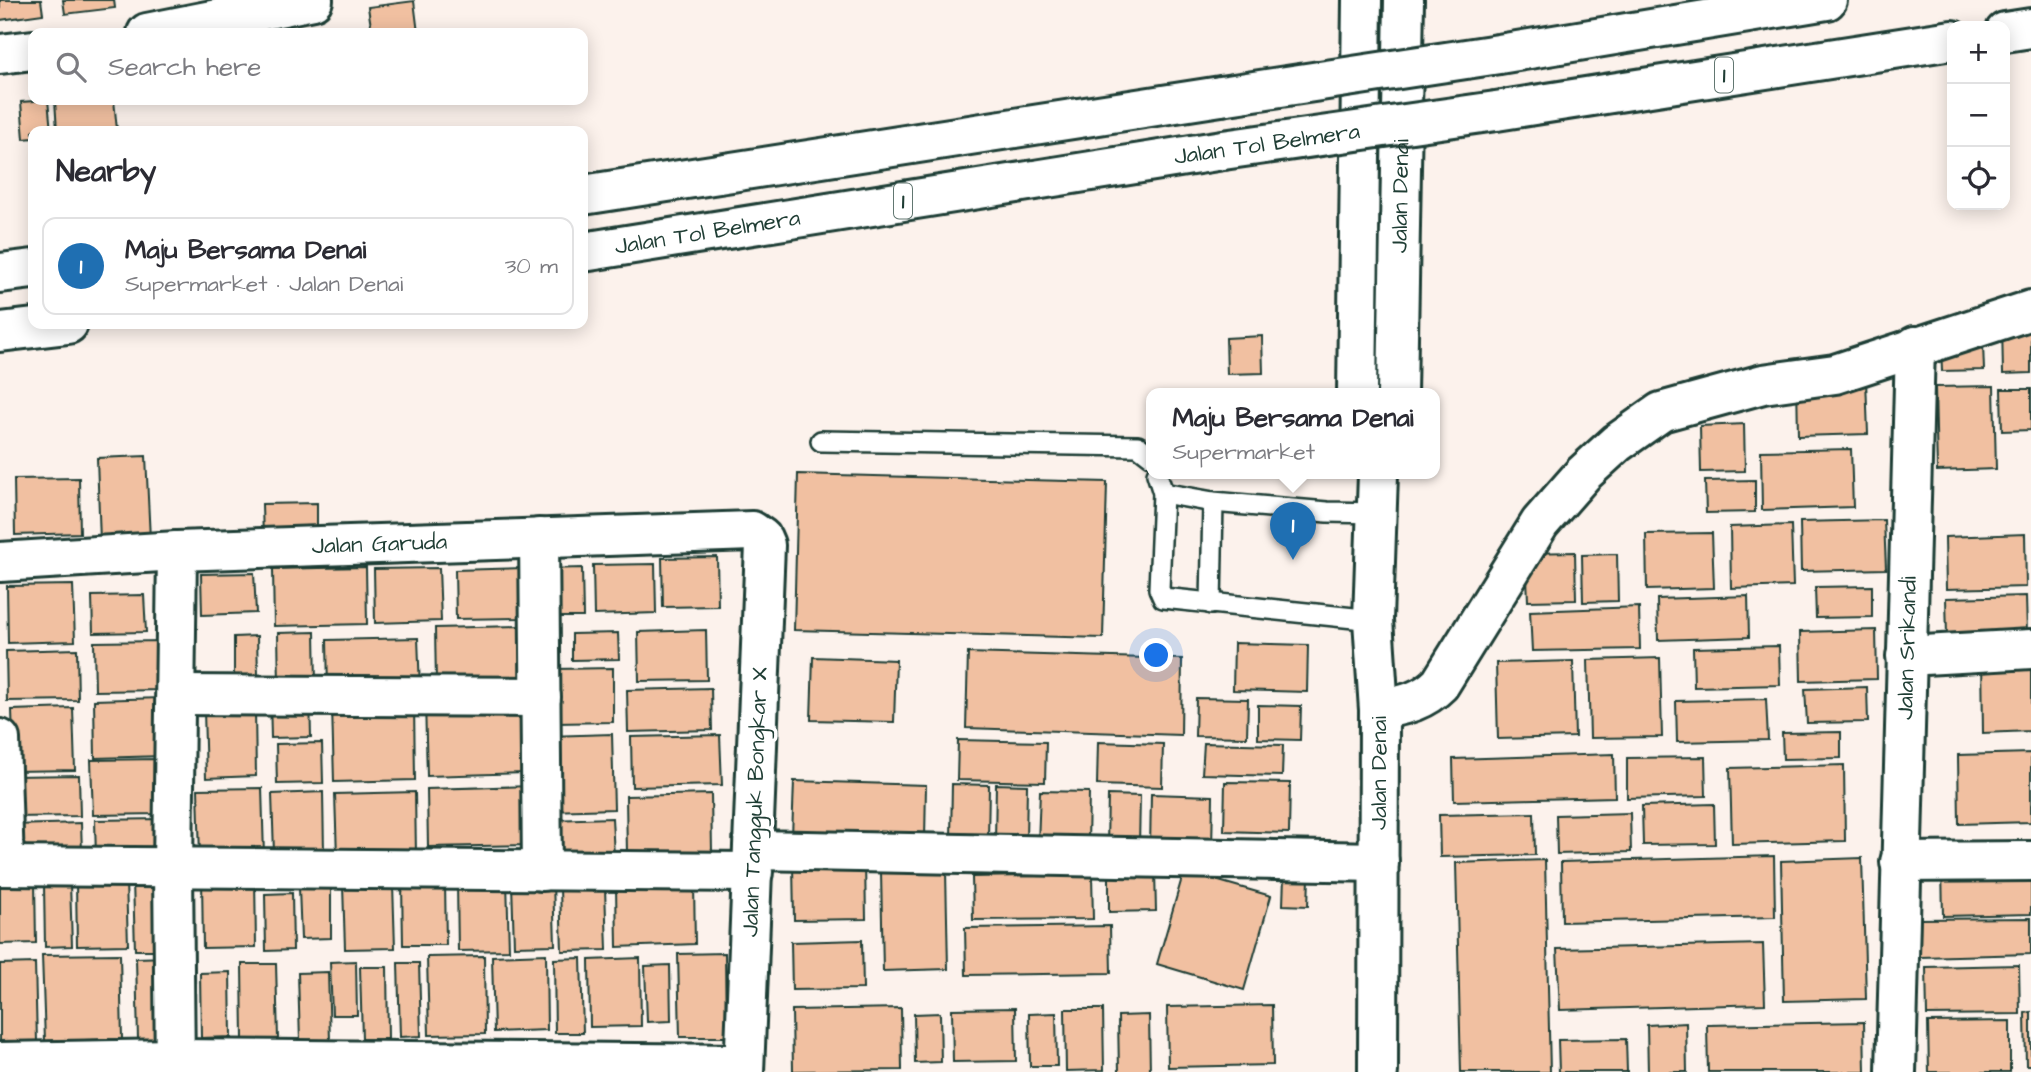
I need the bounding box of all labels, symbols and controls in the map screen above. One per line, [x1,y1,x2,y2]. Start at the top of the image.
map controls [1947,21,2010,210]
button: + [1947,21,2010,84]
search box [28,28,588,105]
icon: search [52,48,90,86]
text: Search here [108,49,261,85]
road number: 1 [1715,57,1733,92]
button: − [1947,84,2010,147]
street label: Jalan Tol Belmera [1172,115,1362,173]
street label: Jalan Denai [1384,138,1418,253]
button: locate [1947,147,2010,210]
text: Nearby [56,151,156,193]
road number: 1 [894,184,912,218]
street label: Jalan Tol Belmera [612,202,803,263]
text: Maju Bersama Denai [125,232,366,268]
text: 1 [80,250,82,282]
text: 30 m [505,250,558,282]
text: Supermarket · Jalan Denai [125,268,403,300]
popup [1146,388,1440,479]
text: Maju Bersama Denai [1172,400,1414,436]
text: Supermarket [1172,436,1315,468]
pin: 1 [1270,502,1316,560]
street label: Jalan Garuda [311,526,448,562]
street label: Jalan Srikandi [1889,575,1925,720]
your location [1139,638,1173,672]
street label: Jalan Tangguk Bongkar X [734,666,777,938]
street label: Jalan Denai [1363,716,1395,830]

